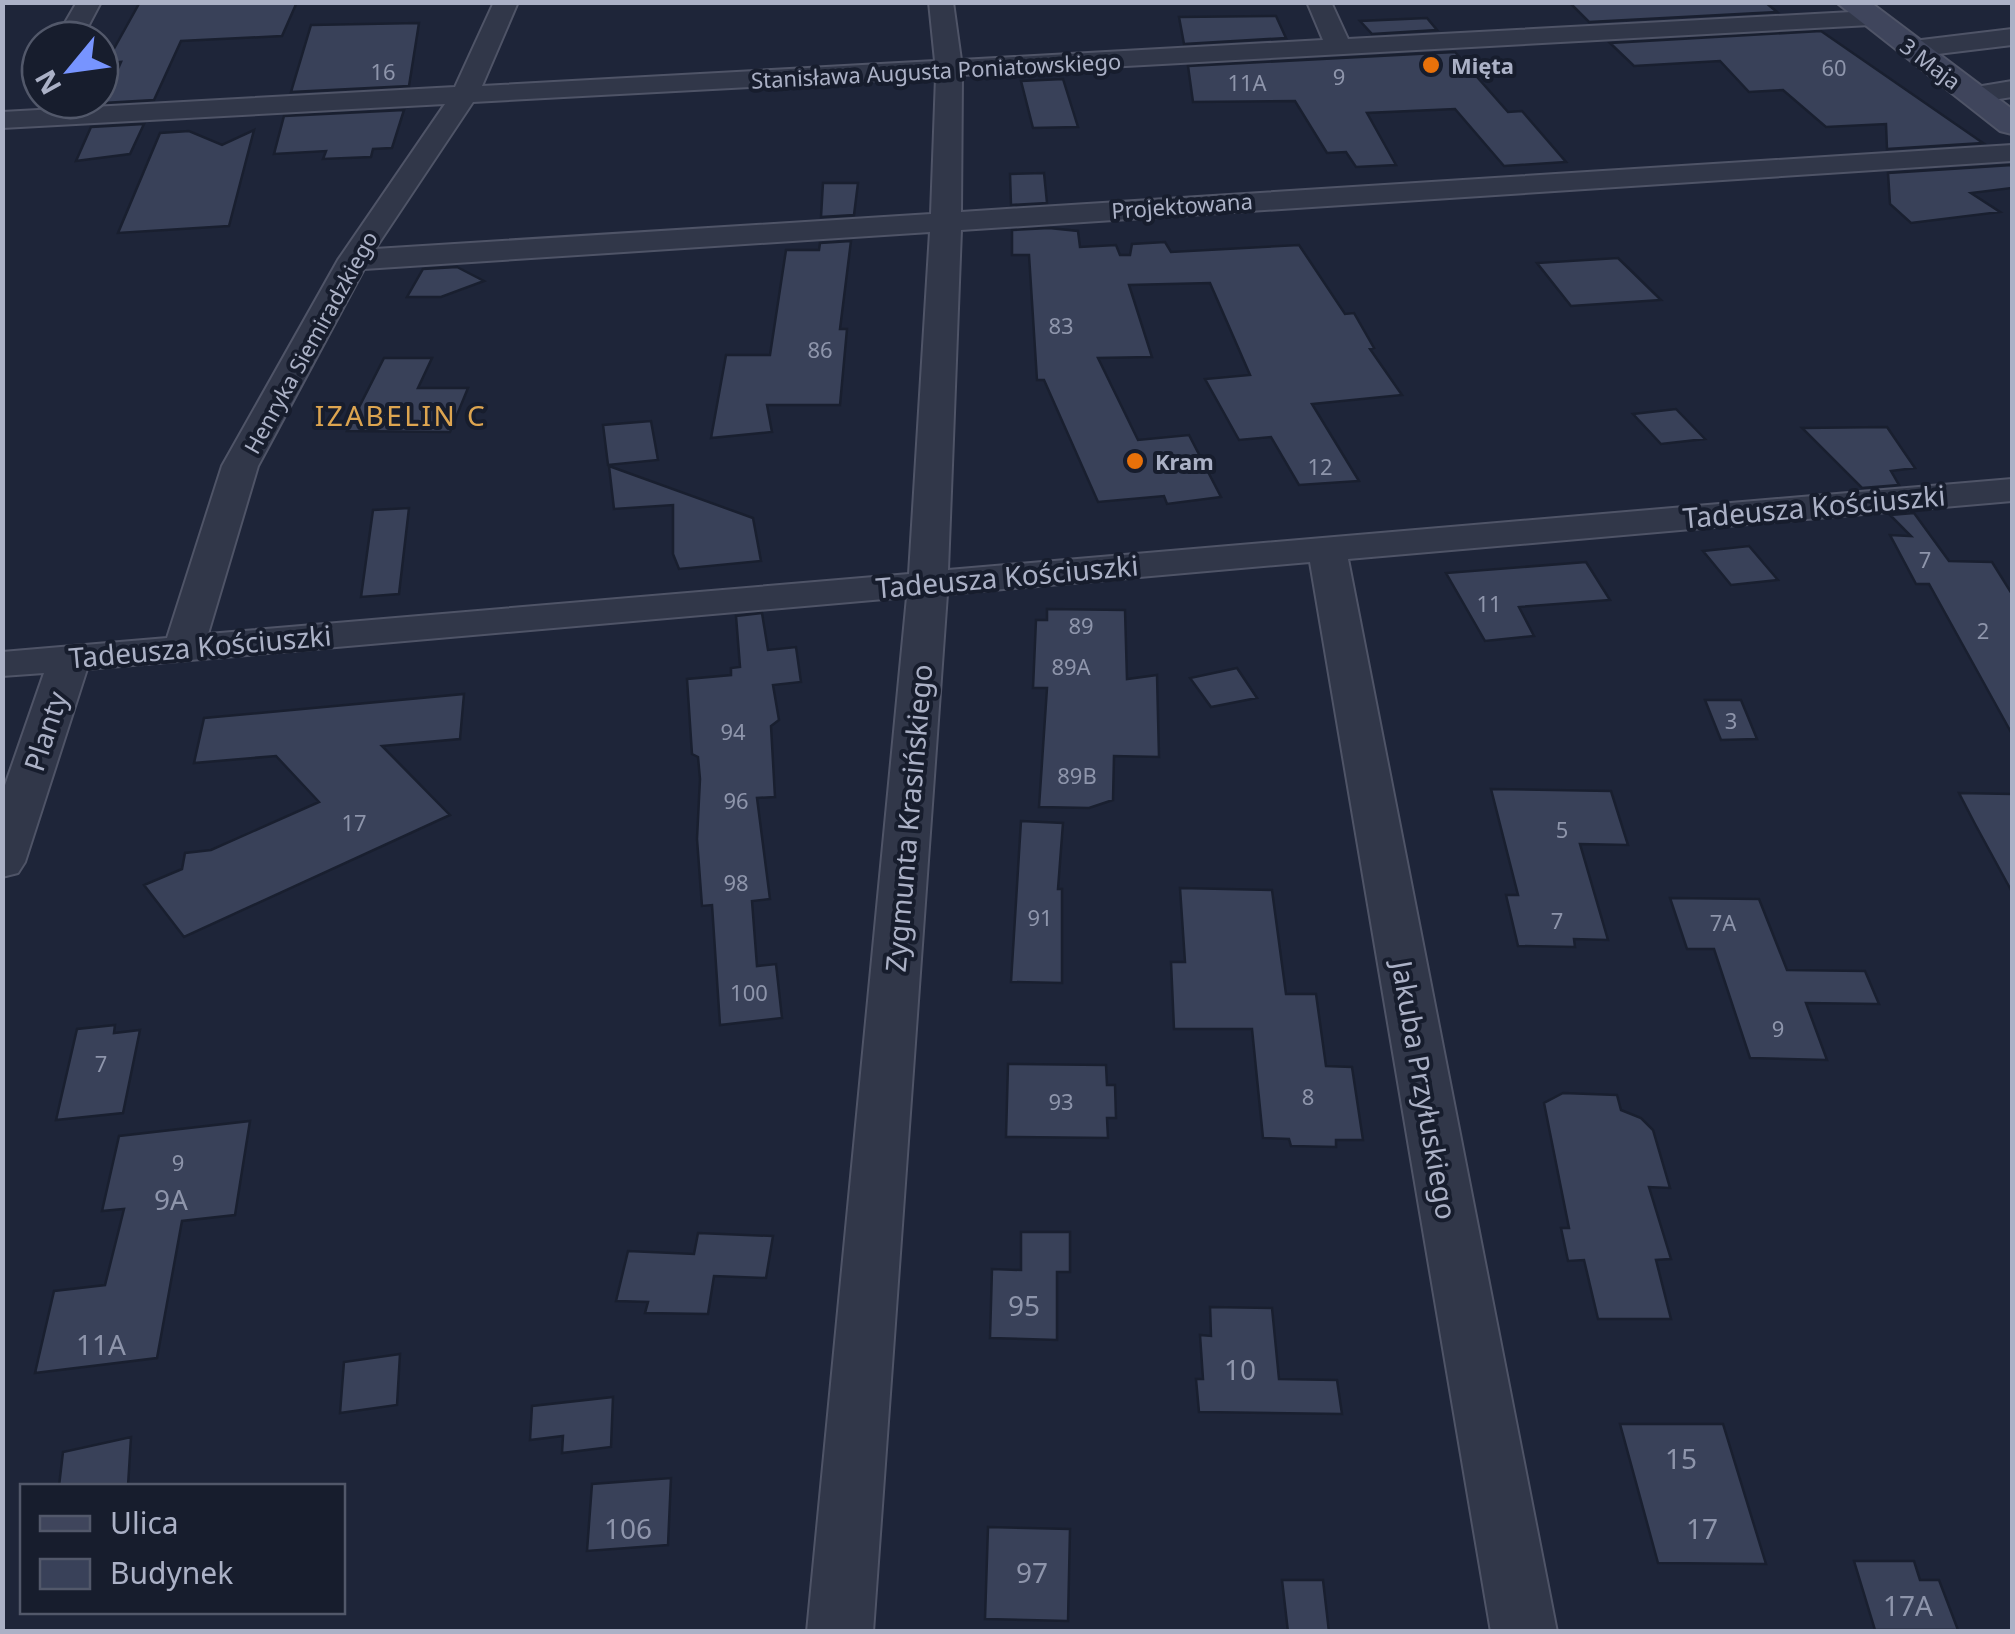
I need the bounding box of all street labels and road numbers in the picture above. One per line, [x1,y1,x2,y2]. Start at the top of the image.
street label: 3 Maja [1895,30,1967,96]
street label: Stanisława Augusta Poniatowskiego [750,45,1122,95]
street label: Projektowana [1110,185,1254,225]
street label: Henryka Siemiradzkiego [236,225,384,459]
street label: Tadeusza Kościuszki [1681,476,1947,536]
street label: Tadeusza Kościuszki [874,546,1140,606]
street label: Tadeusza Kościuszki [67,616,333,676]
street label: Zygmunta Krasińskiego [876,662,940,974]
street label: Planty [14,686,76,776]
street label: Jakuba Przyłuskiego [1383,955,1466,1222]

